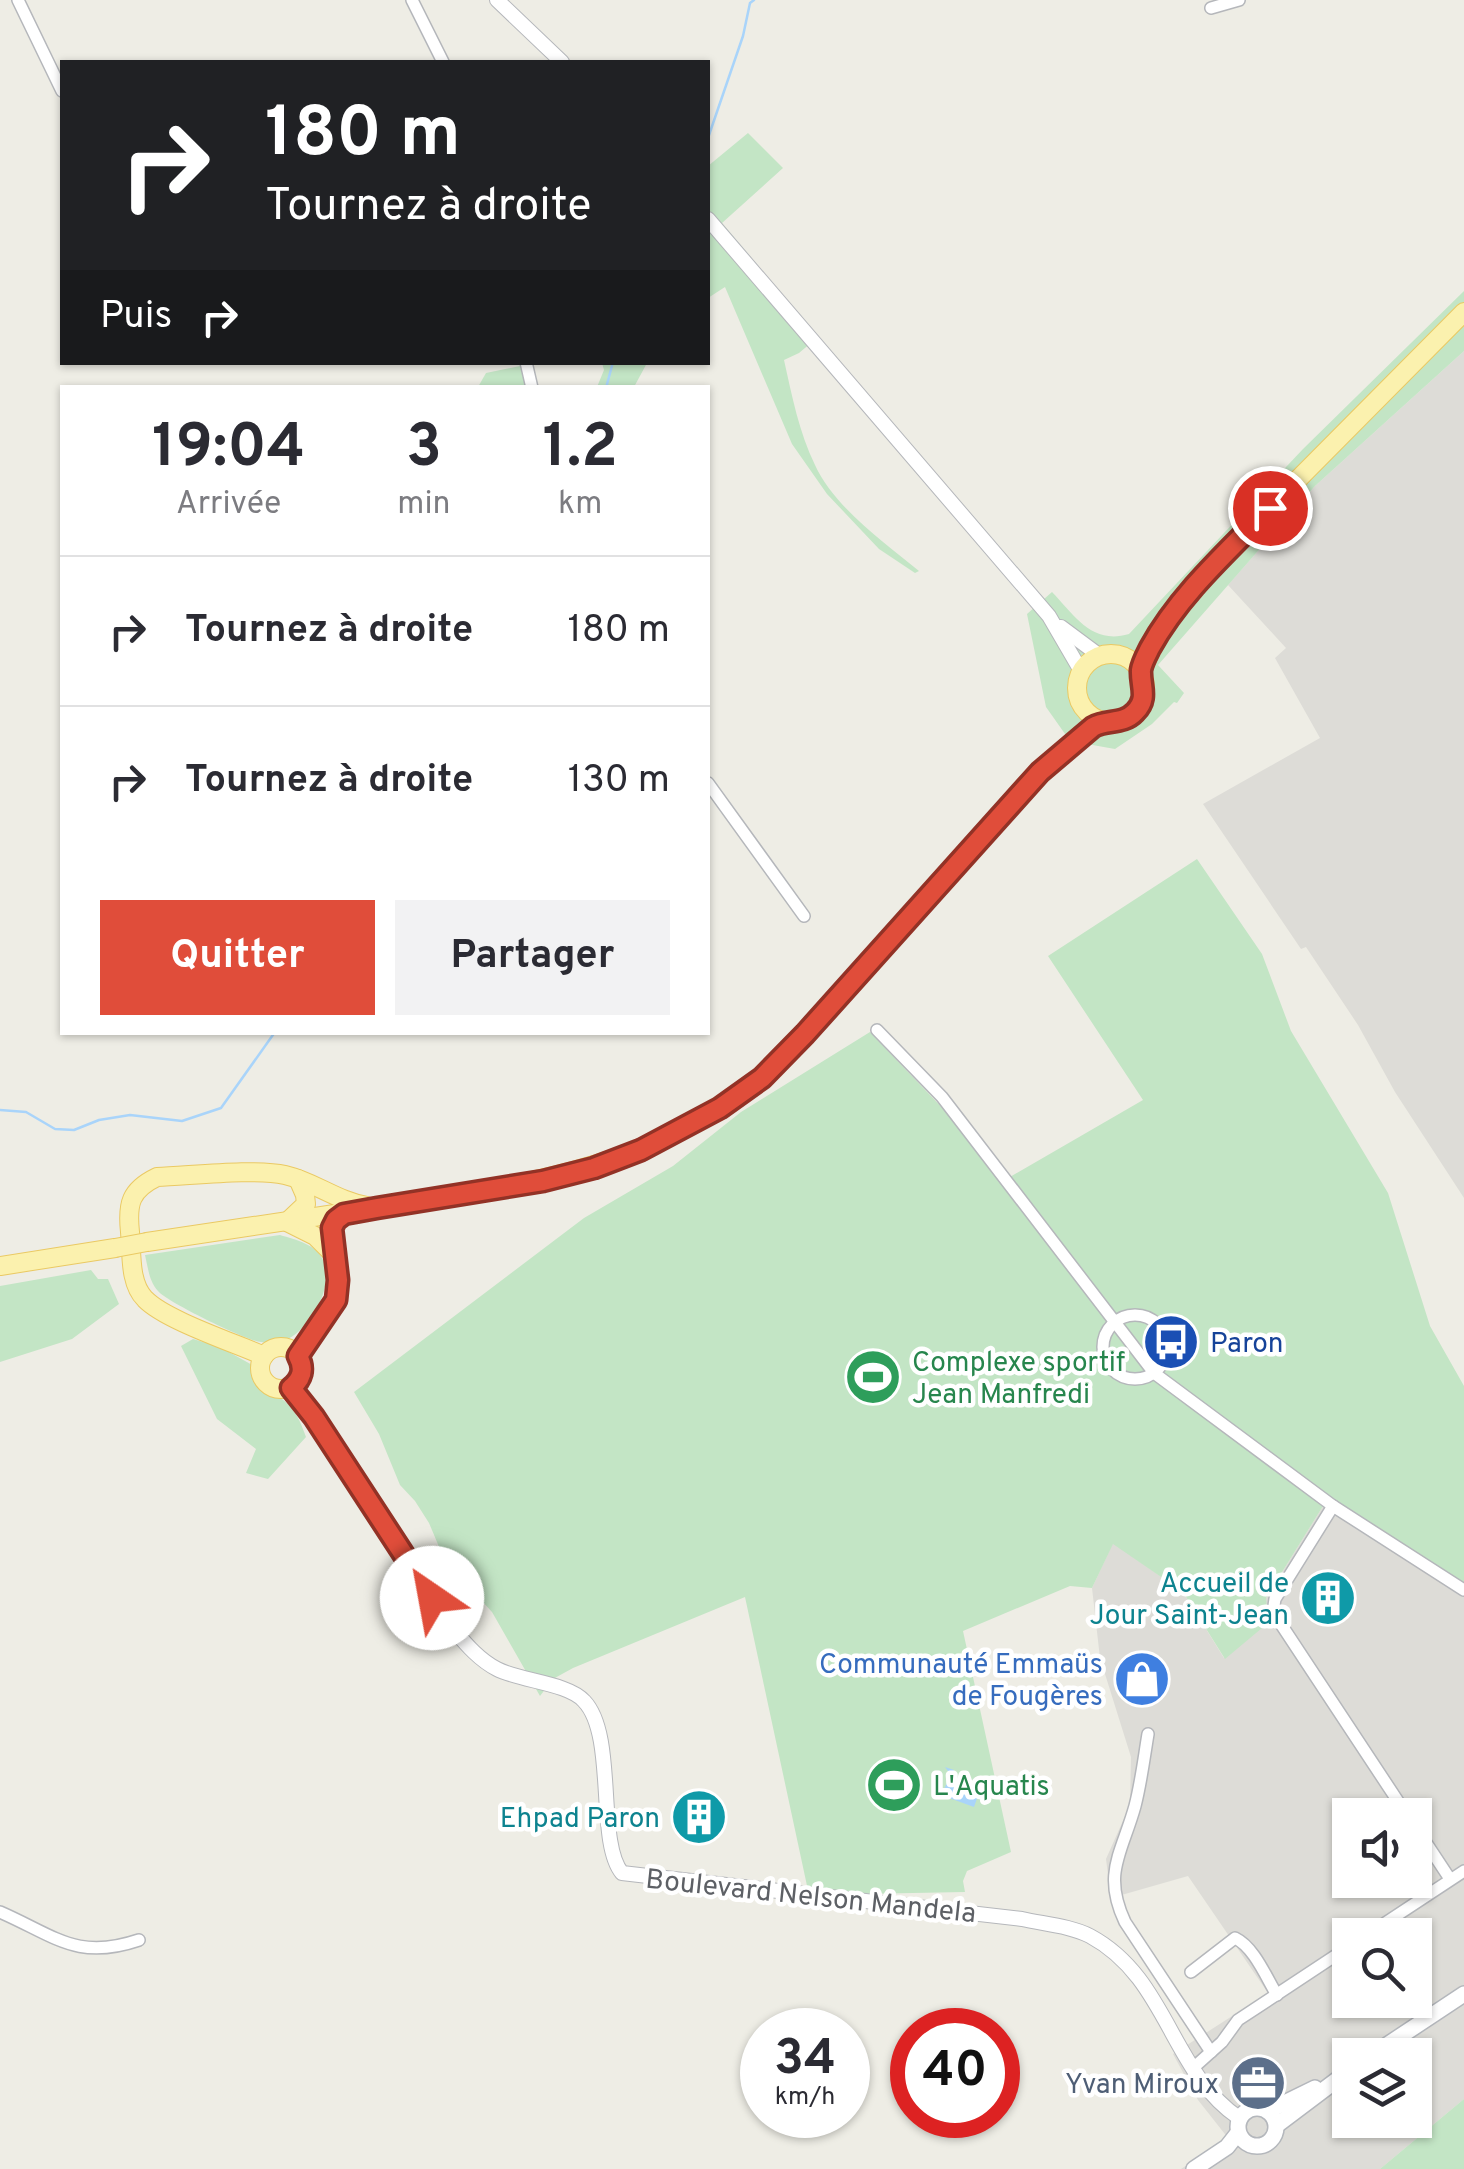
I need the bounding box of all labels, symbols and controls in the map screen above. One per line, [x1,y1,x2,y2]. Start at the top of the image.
text: 180 m [265,92,461,181]
icon: right [100,100,230,230]
text: Tournez à droite [265,179,592,236]
icon: right [192,290,247,345]
text: Puis [100,293,172,342]
text: 19:04 [152,412,305,488]
text: 3 [406,412,442,488]
text: 1.2 [542,412,618,488]
pin [1228,466,1313,551]
icon: arrive [1243,481,1298,536]
text: Arrivée [176,485,281,525]
text: min [397,485,451,525]
text: km [558,485,602,525]
icon: right [100,604,155,659]
text: Tournez à droite [185,607,473,656]
text: 180 m [567,607,670,656]
icon: right [100,754,155,809]
text: Tournez à droite [185,757,473,806]
text: 130 m [568,757,670,806]
button: Quitter [100,900,375,1015]
button: Partager [395,900,670,1015]
bus stop icon: Paron [1141,1312,1201,1372]
place label: Paron [1210,1327,1284,1363]
place label: Complexe sportif Jean Manfredi [912,1346,1125,1414]
sports icon: Complexe sportif Jean Manfredi [843,1347,903,1407]
position arrow [380,1546,484,1650]
place label: Accueil de Jour Saint-Jean [1090,1567,1289,1635]
building icon: Accueil de Jour Saint-Jean [1298,1568,1358,1628]
place label: Communauté Emmaüs de Fougères [819,1648,1103,1716]
shop icon: Communauté Emmaüs de Fougères [1112,1649,1172,1709]
sports icon: L'Aquatis [864,1755,924,1815]
place label: L'Aquatis [933,1770,1050,1806]
building icon: Ehpad Paron [669,1787,729,1847]
map controls [1332,1798,1432,2138]
button: sound [1332,1798,1432,1898]
place label: Ehpad Paron [500,1802,660,1838]
street label: Boulevard Nelson Mandela [644,1863,978,1933]
button: search [1332,1918,1432,2018]
speed limit sign: 40 [890,2008,1020,2138]
text: 34 [774,2029,836,2092]
button: layers [1332,2038,1432,2138]
office icon: Yvan Miroux [1228,2053,1288,2113]
place label: Yvan Miroux [1065,2068,1219,2104]
text: km/h [775,2082,835,2114]

